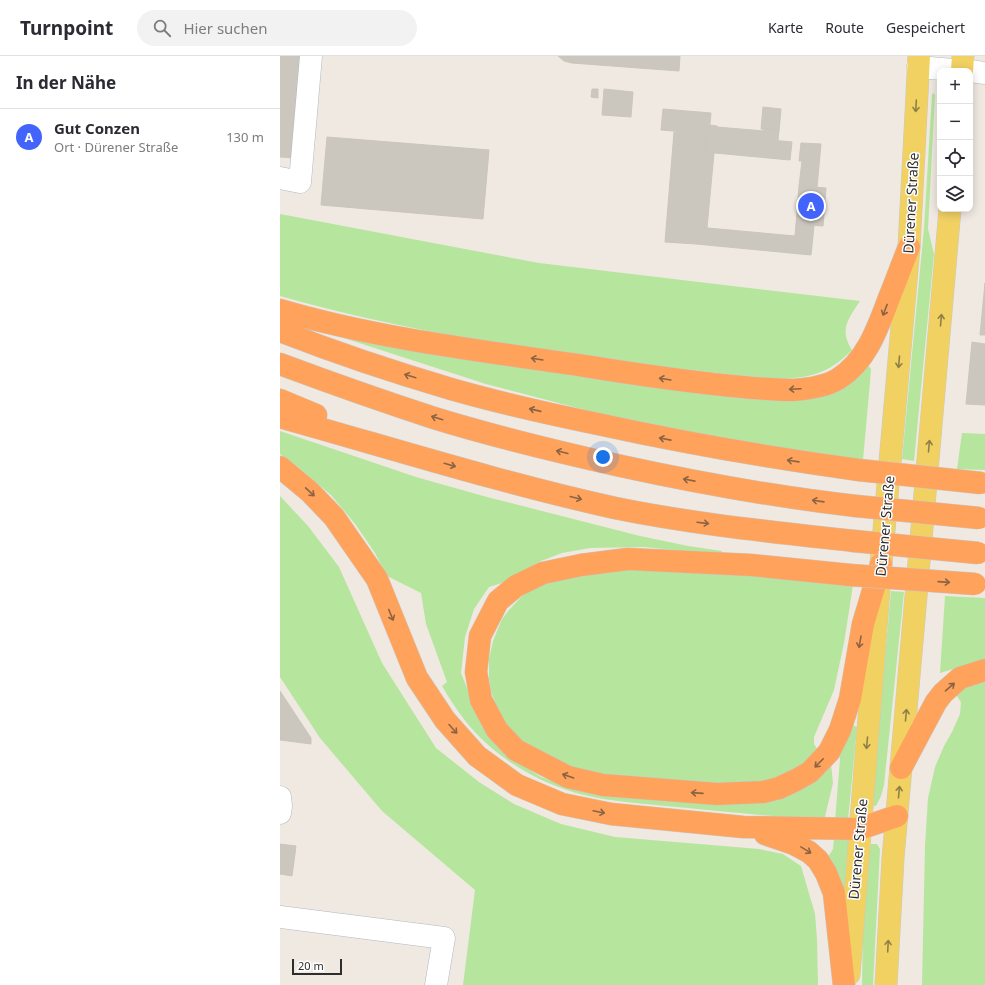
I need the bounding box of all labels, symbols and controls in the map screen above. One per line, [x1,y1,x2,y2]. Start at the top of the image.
search box [137,10,417,46]
text: Turnpoint [20,15,113,41]
icon: search [151,17,173,39]
text: Hier suchen [183,18,268,38]
text: Karte [768,18,803,37]
text: Route [825,18,864,37]
text: Gespeichert [886,18,965,37]
map controls [937,68,973,212]
button: + [937,68,973,104]
text: In der Nähe [16,71,116,94]
one-way arrow [913,99,920,112]
button: − [937,104,973,140]
text: Gut Conzen [54,118,140,138]
text: A [25,128,34,146]
text: 130 m [226,128,264,146]
text: Ort · Dürener Straße [54,138,178,156]
button: locate [937,140,973,176]
street label: Dürener Straße [898,152,923,254]
button: layers [937,176,973,212]
pin: A [798,191,824,221]
one-way arrow [880,303,888,315]
one-way arrow [937,314,944,327]
one-way arrow [531,355,544,363]
one-way arrow [895,355,903,368]
one-way arrow [403,372,416,379]
one-way arrow [659,374,672,382]
one-way arrow [789,386,802,393]
one-way arrow [529,406,542,414]
one-way arrow [431,414,444,421]
one-way arrow [659,434,672,442]
one-way arrow [926,440,933,453]
your location [593,447,613,467]
one-way arrow [556,448,569,456]
one-way arrow [787,457,800,465]
one-way arrow [443,462,456,469]
street label: Dürener Straße [871,475,898,577]
one-way arrow [683,476,696,484]
one-way arrow [305,488,315,497]
one-way arrow [569,495,582,502]
one-way arrow [811,497,824,505]
one-way arrow [696,519,709,527]
one-way arrow [937,578,950,585]
one-way arrow [388,609,396,621]
one-way arrow [856,635,864,648]
one-way arrow [944,683,954,692]
one-way arrow [902,709,910,722]
one-way arrow [448,724,457,734]
one-way arrow [863,736,870,749]
one-way arrow [814,758,824,768]
one-way arrow [563,772,575,780]
one-way arrow [896,786,903,799]
one-way arrow [691,789,704,796]
street label: Dürener Straße [844,798,871,900]
one-way arrow [592,808,605,816]
one-way arrow [800,847,812,855]
one-way arrow [885,940,892,953]
scale bar [292,957,342,976]
text: 20 m [298,958,324,973]

